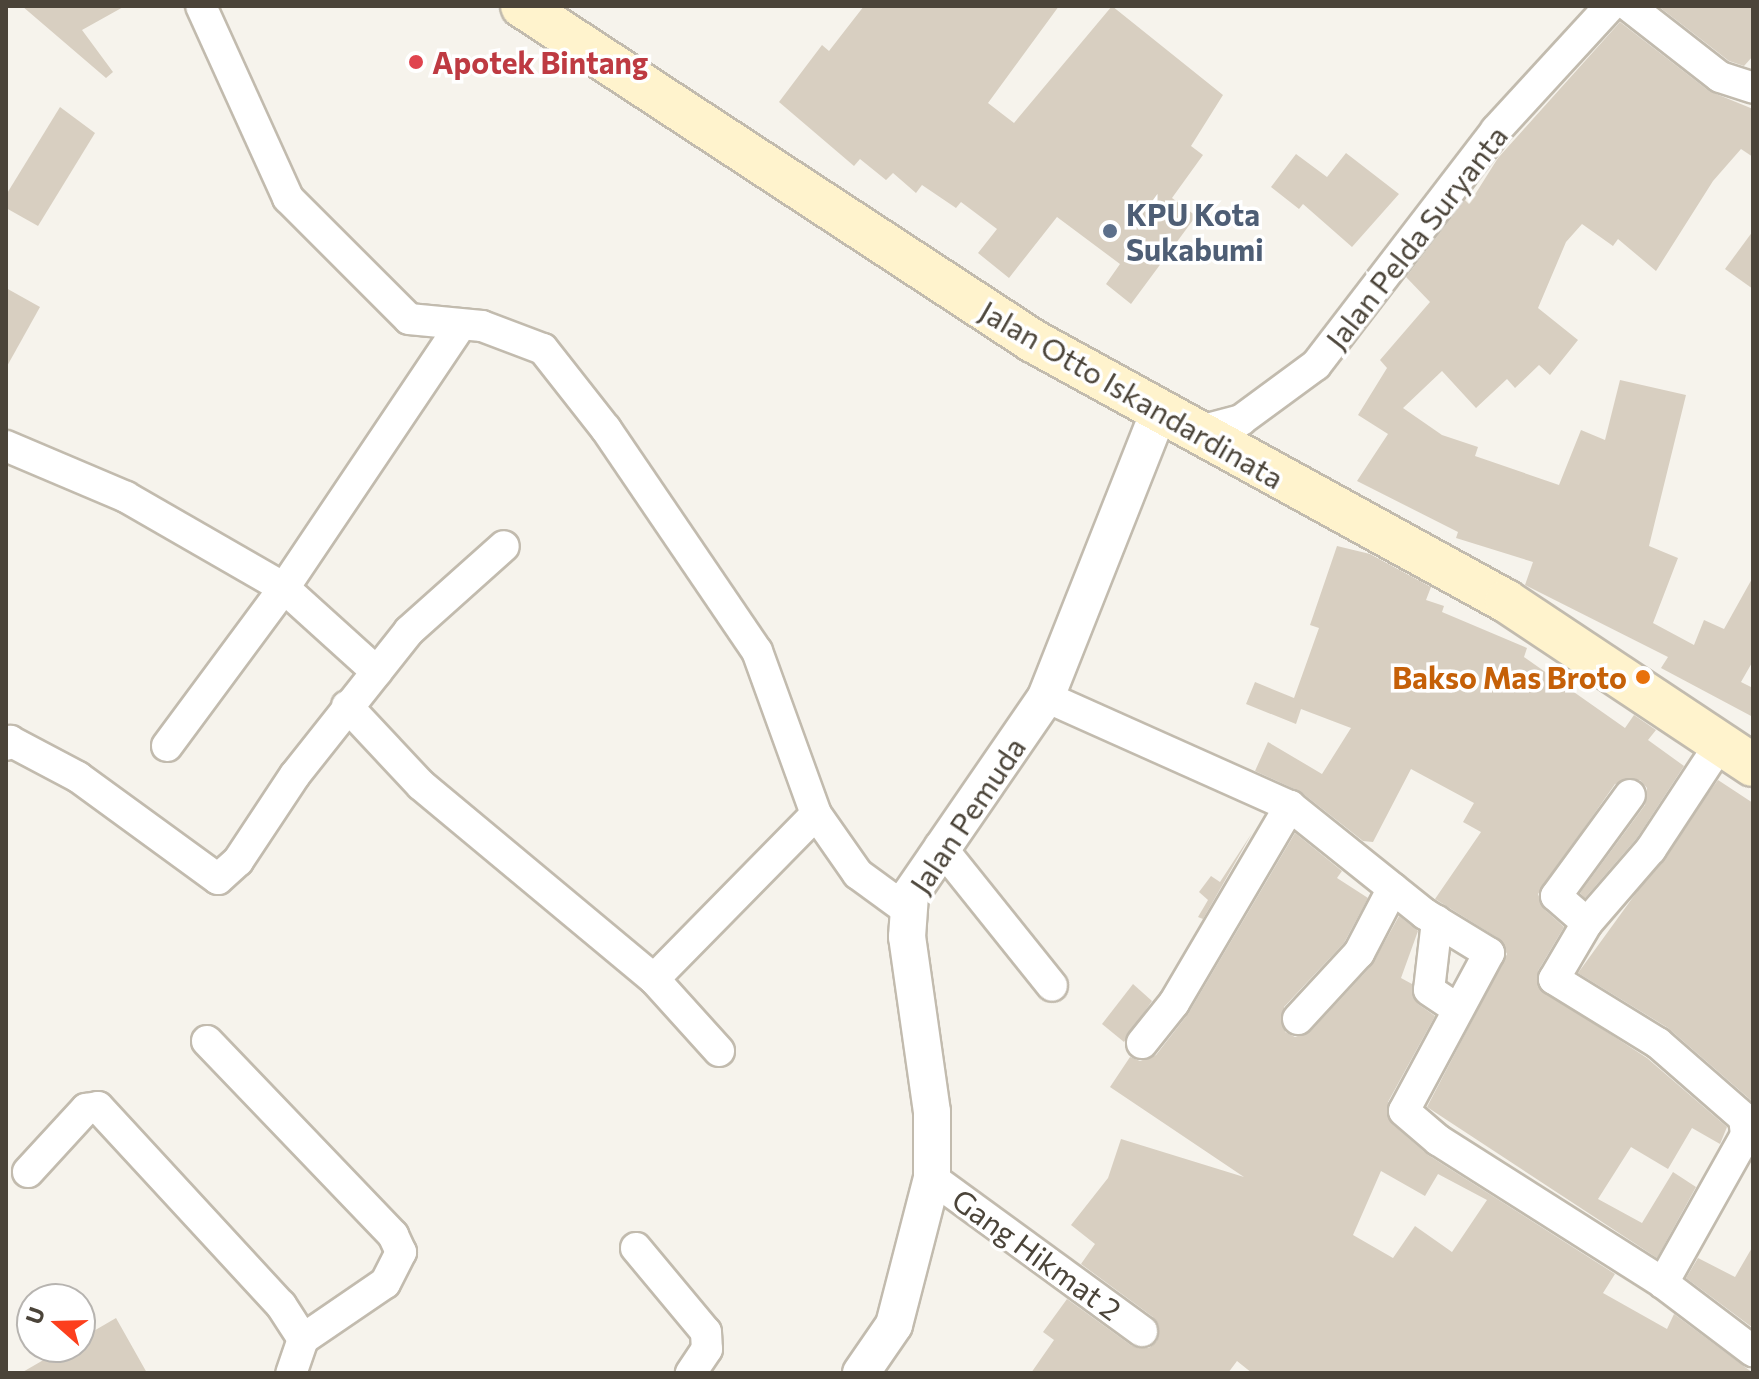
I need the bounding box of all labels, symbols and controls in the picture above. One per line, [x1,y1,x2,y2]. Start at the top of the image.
place label: Apotek Bintang [432,44,648,80]
marker: Apotek Bintang [407,53,425,71]
street label: Jalan Pelda Suryanta [1318,118,1514,356]
place label: KPU Kota Sukabumi [1126,196,1264,266]
marker: KPU Kota Sukabumi [1101,222,1119,240]
street label: Jalan Otto Iskandardinata [974,292,1290,496]
place label: Bakso Mas Broto [1392,659,1627,695]
marker: Bakso Mas Broto [1634,668,1652,686]
street label: Jalan Pemuda [902,730,1032,900]
street label: Gang Hikmat 2 [946,1181,1128,1327]
north arrow [16,1283,96,1363]
text: U [19,1303,50,1327]

